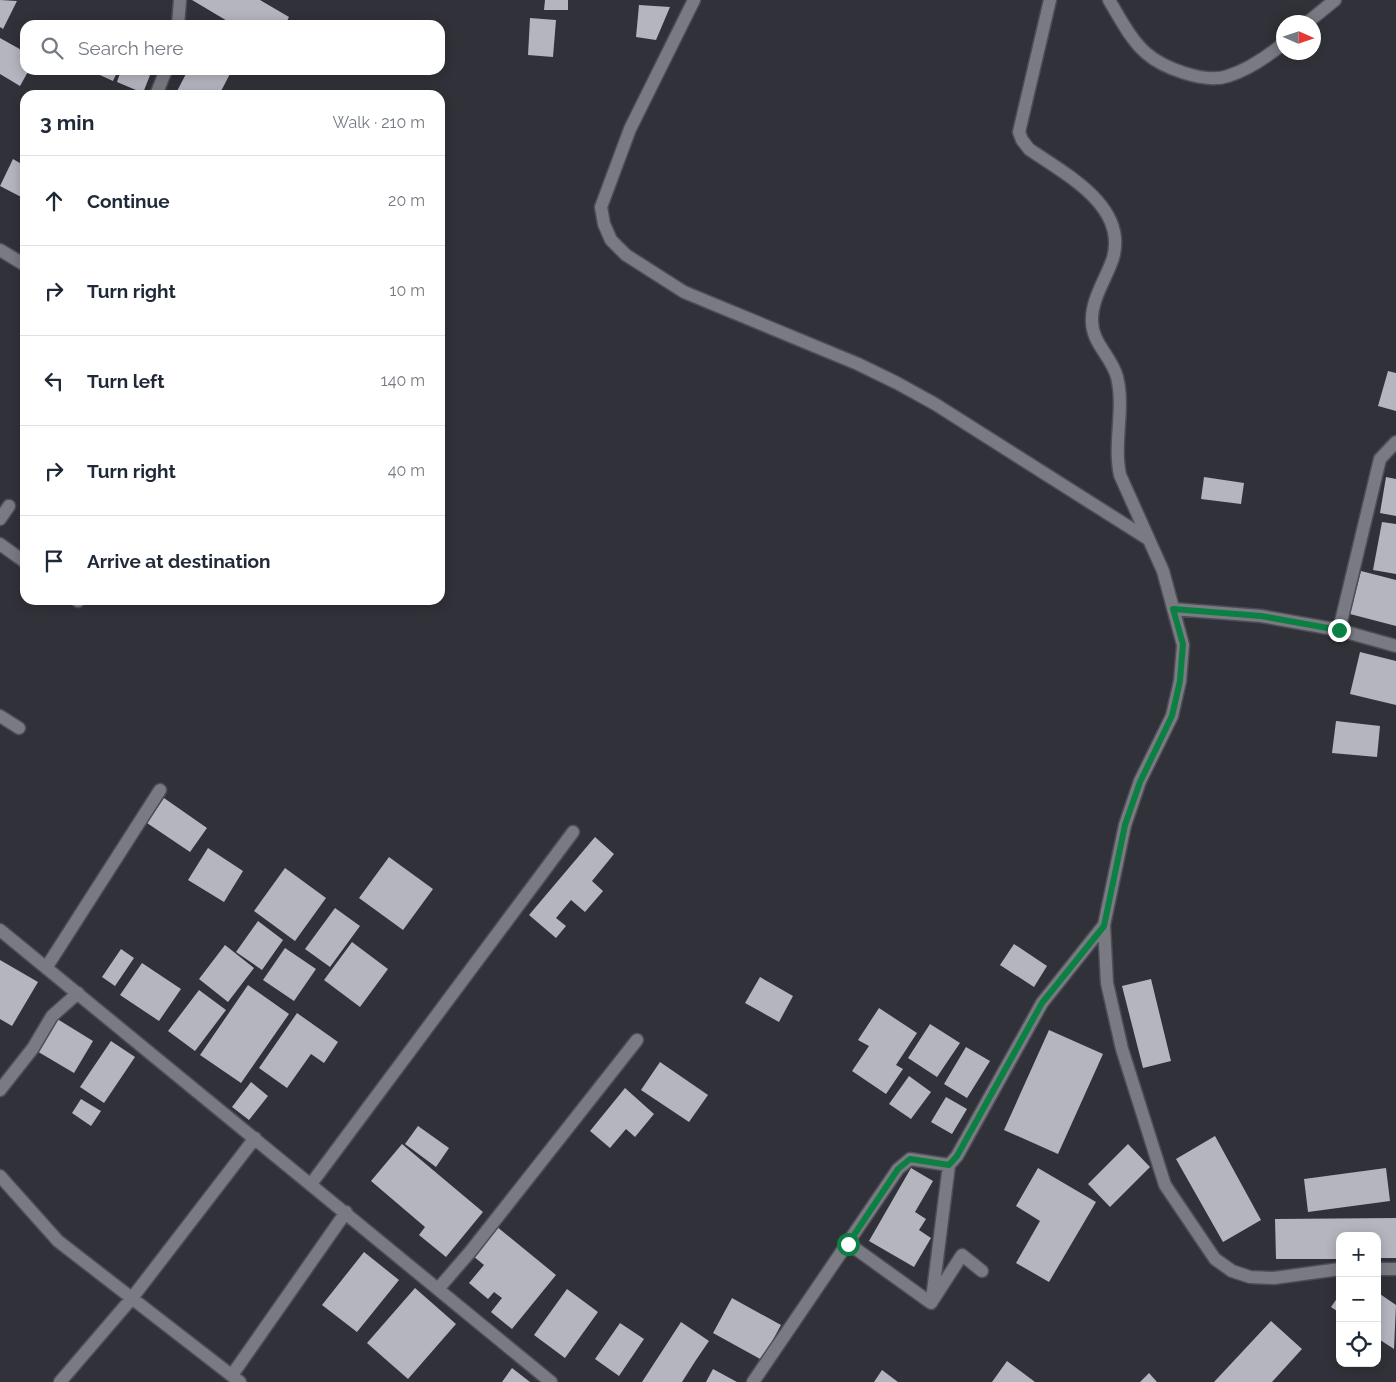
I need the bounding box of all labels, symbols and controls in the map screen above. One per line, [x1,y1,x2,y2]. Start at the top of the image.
north arrow [1276,15,1321,60]
search box [20,20,445,75]
icon: search [38,34,66,62]
text: Search here [78,37,184,59]
text: 3 min [40,110,94,135]
text: Walk · 210 m [333,113,425,132]
icon: ahead [40,187,68,215]
text: Continue [87,190,170,212]
text: 20 m [388,191,425,210]
icon: right [40,277,68,305]
text: Turn right [87,280,176,302]
text: 10 m [390,281,425,300]
icon: left [40,367,68,395]
text: Turn left [87,370,164,392]
text: 140 m [381,371,425,390]
icon: right [40,457,68,485]
text: Turn right [87,460,176,482]
text: 40 m [388,461,425,480]
icon: arrive [40,547,68,575]
text: Arrive at destination [87,550,271,572]
route end [1328,619,1351,642]
map controls [1336,1232,1381,1367]
button: + [1336,1232,1381,1277]
route start [837,1233,860,1256]
button: − [1336,1277,1381,1322]
button: locate [1336,1322,1381,1367]

